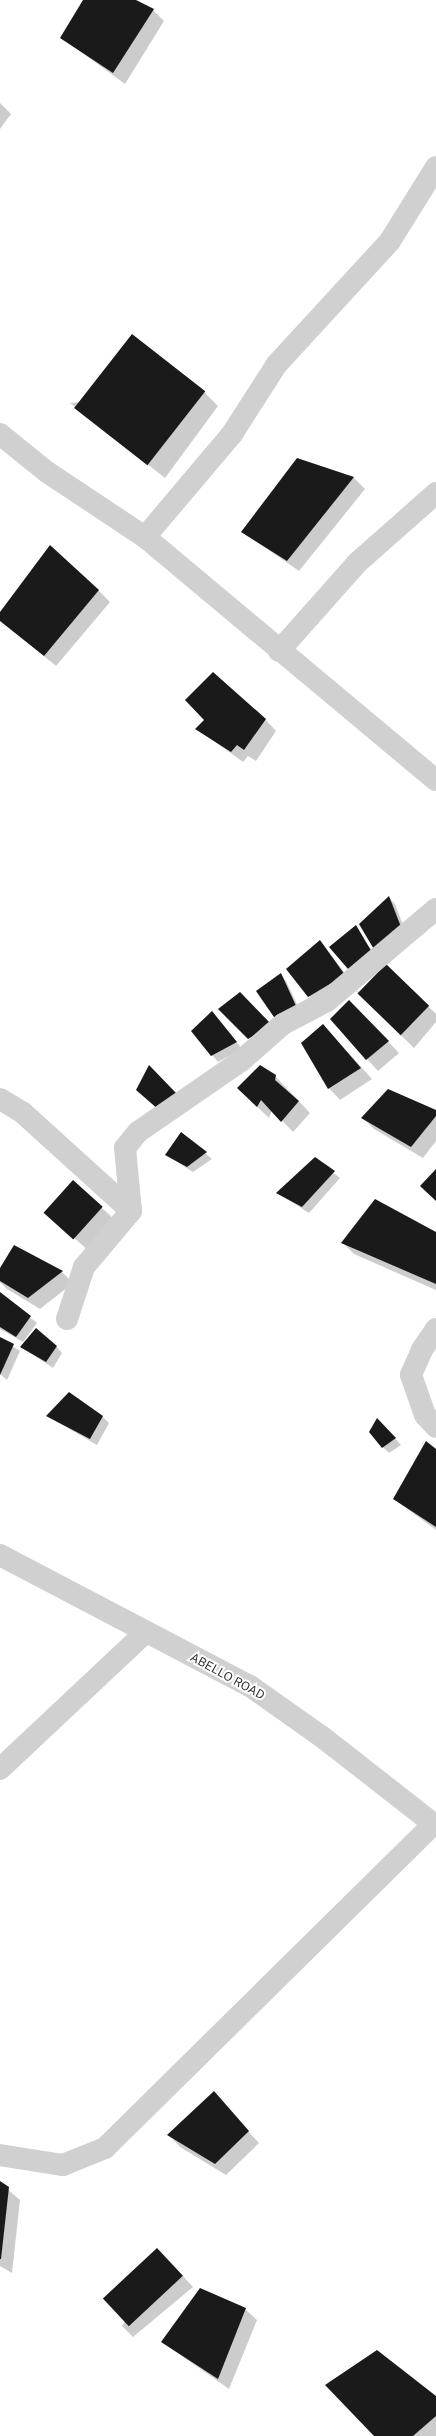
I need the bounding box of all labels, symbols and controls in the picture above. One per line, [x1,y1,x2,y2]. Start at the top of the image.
street label: ABELLO ROAD [187,1651,267,1703]

